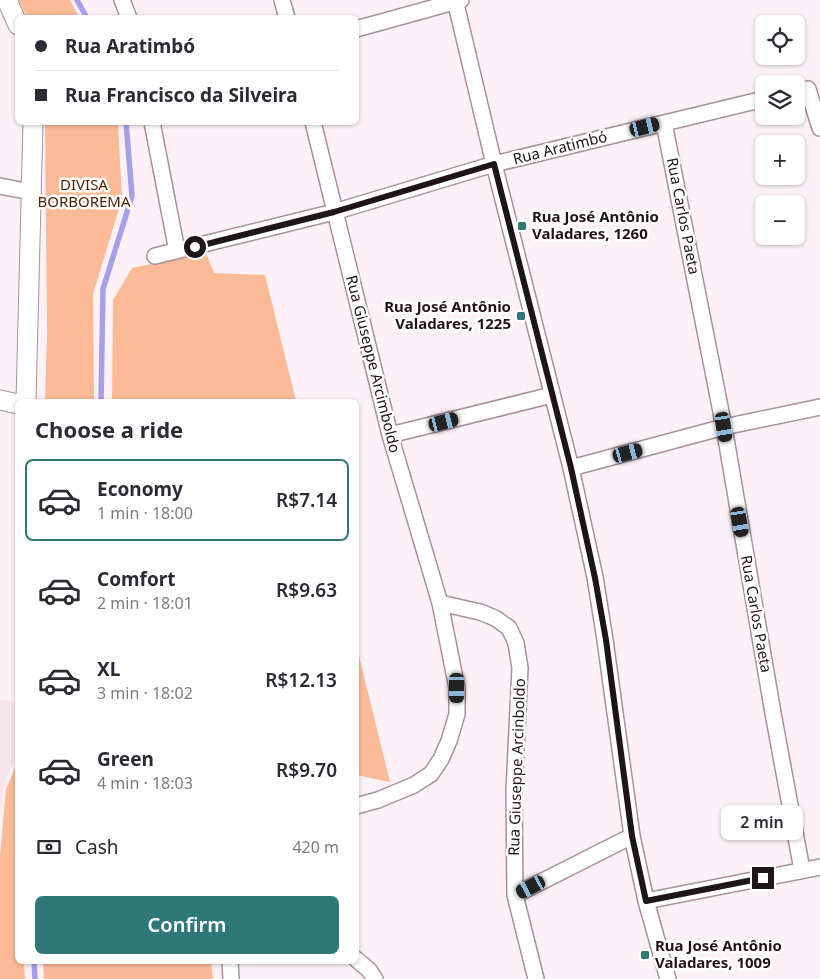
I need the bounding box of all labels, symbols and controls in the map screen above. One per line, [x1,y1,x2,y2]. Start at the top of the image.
map controls [755,15,805,245]
button: locate [755,15,805,65]
text: Rua Aratimbó [65,33,195,59]
button: layers [755,75,805,125]
text: Rua Francisco da Silveira [65,82,298,108]
car [628,116,661,138]
street label: Rua Aratimbó [511,126,609,168]
button: + [755,135,805,185]
street label: Rua Carlos Paeta [663,156,705,276]
park label: DIVISA BORBOREMA [37,174,131,211]
button: − [755,195,805,245]
place label: Rua José Antônio Valadares, 1260 [532,206,659,243]
marker: Rua José Antônio Valadares, 1260 [516,220,528,232]
route start [184,236,206,258]
street label: Rua Giuseppe Arcimboldo [342,273,406,455]
place label: Rua José Antônio Valadares, 1225 [384,296,511,333]
marker: Rua José Antônio Valadares, 1225 [515,310,527,322]
car [427,411,460,433]
car [714,411,733,443]
text: Choose a ride [35,414,183,444]
car [611,442,644,464]
text: Economy [97,476,183,502]
icon: car [37,478,82,523]
text: R$7.14 [276,487,337,513]
text: 1 min · 18:00 [97,502,193,524]
car [730,506,749,538]
street label: Rua Carlos Paeta [737,554,777,674]
text: Comfort [97,566,176,592]
icon: car [37,568,82,613]
text: R$9.63 [276,577,337,603]
text: 2 min · 18:01 [97,592,193,614]
text: XL [97,656,120,682]
icon: car [37,658,82,703]
text: R$12.13 [265,667,337,693]
car [449,673,464,703]
street label: Rua Giuseppe Arcinboldo [503,678,529,856]
text: 3 min · 18:02 [97,682,193,704]
text: Green [97,746,154,772]
icon: car [37,748,82,793]
text: R$9.70 [276,757,337,783]
text: 4 min · 18:03 [97,772,193,794]
callout: 2 min [722,806,804,840]
text: 2 min [740,811,784,833]
icon: cash [35,833,63,861]
text: Cash [75,834,119,860]
text: 420 m [292,836,339,858]
route end [752,867,774,889]
car [514,874,547,900]
button: Confirm [35,896,339,954]
place label: Rua José Antônio Valadares, 1009 [655,935,782,972]
marker: Rua José Antônio Valadares, 1009 [639,949,651,961]

